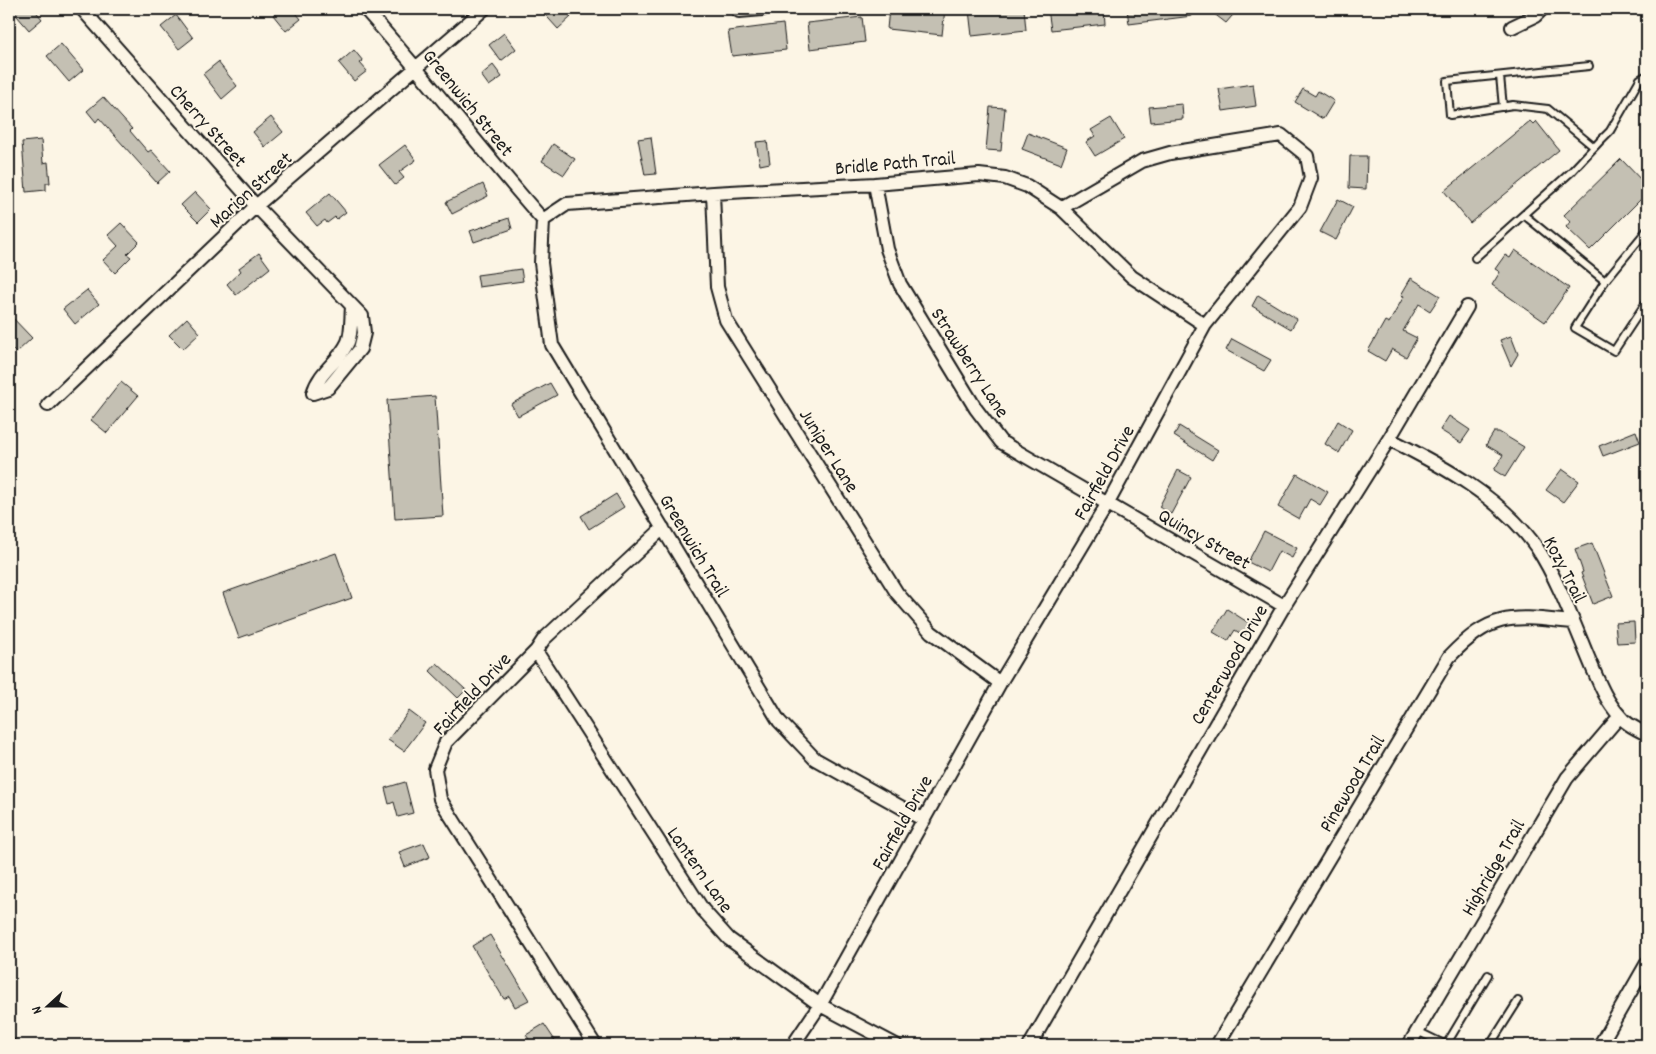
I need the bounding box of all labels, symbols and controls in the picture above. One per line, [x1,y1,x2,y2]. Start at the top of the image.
street label: Greenwich Street [414,44,519,164]
street label: Cherry Street [162,79,252,175]
street label: Marion Street [204,146,300,236]
street label: Bridle Path Trail [834,146,957,184]
street label: Strawberry Lane [922,303,1015,424]
street label: Juniper Lane [791,404,864,499]
street label: Fairfield Drive [1068,421,1143,526]
street label: Greenwich Trail [651,490,734,604]
street label: Quincy Street [1152,503,1255,578]
street label: Kozy Trail [1535,532,1592,609]
street label: Centerwood Drive [1185,600,1276,731]
street label: Fairfield Drive [427,647,519,743]
street label: Pinewood Trail [1314,731,1394,838]
street label: Fairfield Drive [866,771,941,876]
street label: Highridge Trail [1456,815,1534,922]
street label: Lantern Lane [658,822,739,920]
north arrow [22,982,72,1032]
text: N [27,1003,48,1017]

